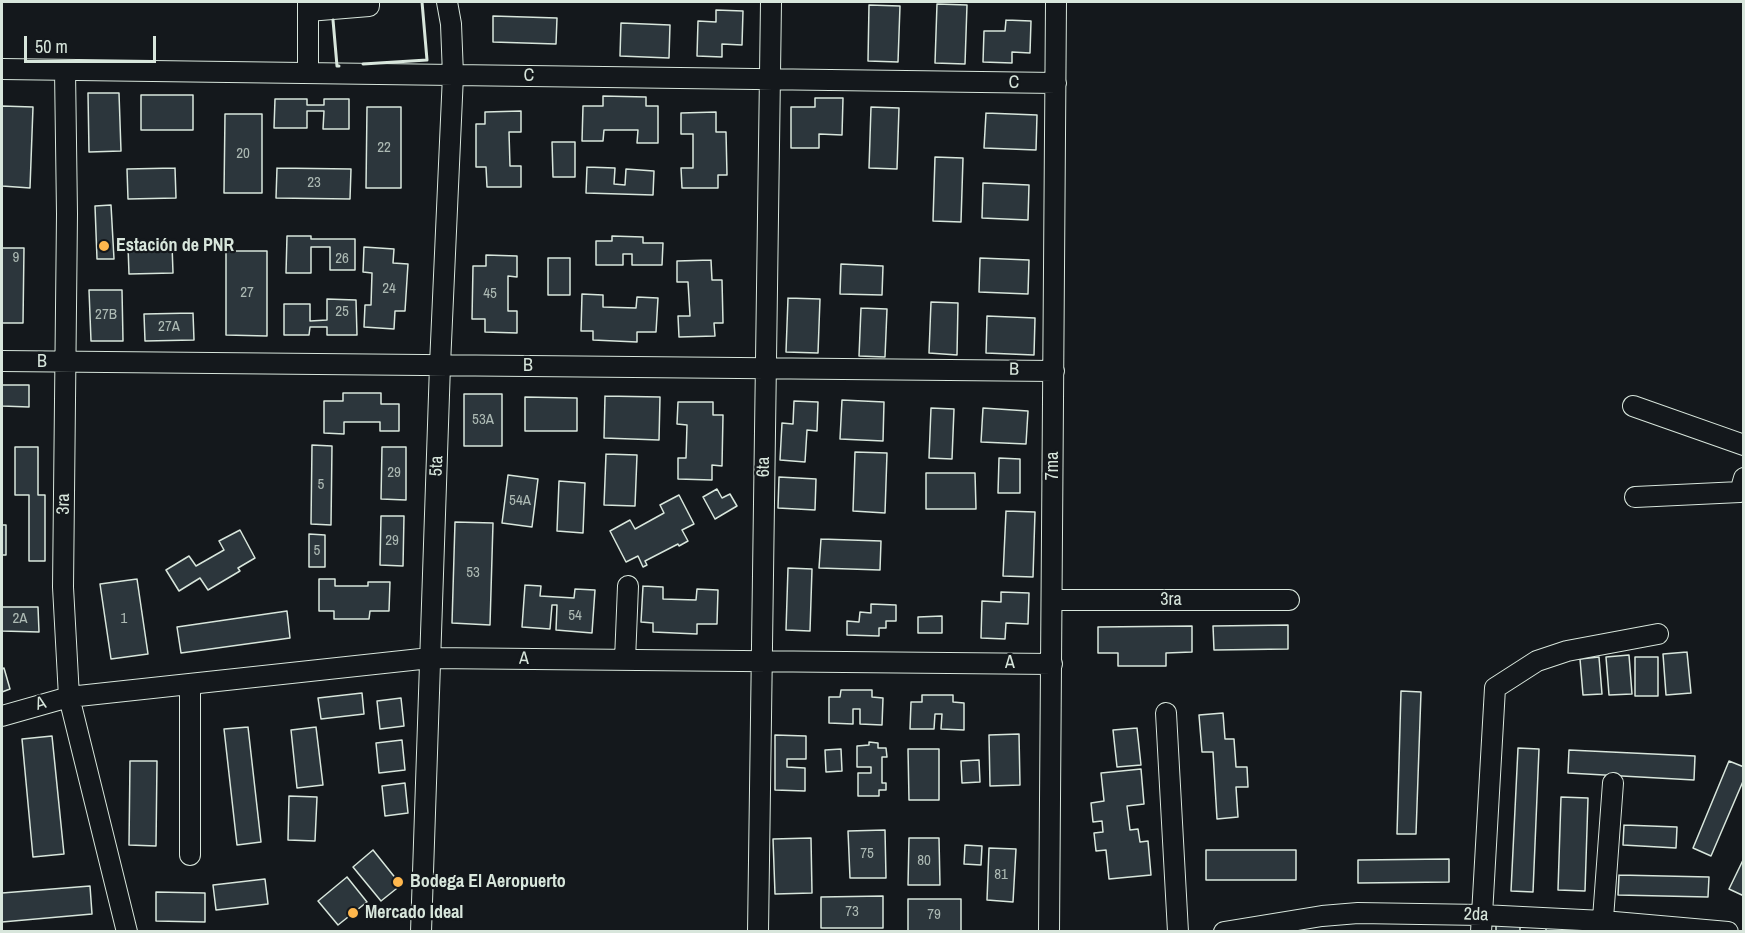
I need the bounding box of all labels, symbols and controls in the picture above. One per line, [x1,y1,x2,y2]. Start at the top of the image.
scale bar [27,24,159,62]
text: 50 m [35,34,68,59]
street label: C [523,65,535,87]
street label: C [1008,72,1020,94]
house number: 22 [377,139,391,157]
house number: 20 [236,145,250,163]
house number: 23 [307,174,321,192]
place label: Estación de PNR [116,235,234,257]
marker: Estación de PNR [97,239,111,253]
house number: 9 [13,249,19,267]
house number: 26 [335,250,349,268]
house number: 24 [382,280,396,298]
house number: 27 [240,284,254,302]
house number: 45 [483,285,497,303]
house number: 25 [335,303,349,321]
house number: 27B [95,306,117,324]
house number: 27A [158,318,180,336]
street label: B [37,351,47,373]
street label: B [523,355,533,377]
street label: B [1009,359,1019,381]
house number: 53A [472,411,494,429]
street label: 7ma [1042,452,1064,480]
street label: 5ta [426,455,448,477]
street label: 6ta [753,457,775,477]
house number: 29 [387,464,401,482]
house number: 5 [318,476,324,494]
house number: 54A [509,492,531,510]
street label: 3ra [53,493,75,515]
house number: 29 [385,532,399,550]
house number: 5 [314,542,320,560]
house number: 53 [466,564,480,582]
street label: 3ra [1160,589,1182,611]
house number: 54 [568,607,582,625]
house number: 2A [12,610,28,628]
house number: 1 [121,610,127,628]
street label: A [519,648,529,670]
street label: A [1005,652,1015,674]
street label: A [33,692,49,716]
house number: 75 [860,845,874,863]
house number: 80 [917,852,931,870]
house number: 81 [994,866,1008,884]
place label: Bodega El Aeropuerto [410,871,566,893]
marker: Bodega El Aeropuerto [391,875,405,889]
place label: Mercado Ideal [365,902,463,924]
house number: 73 [845,903,859,921]
street label: 2da [1463,904,1489,926]
marker: Mercado Ideal [346,906,360,920]
house number: 79 [927,906,941,924]

